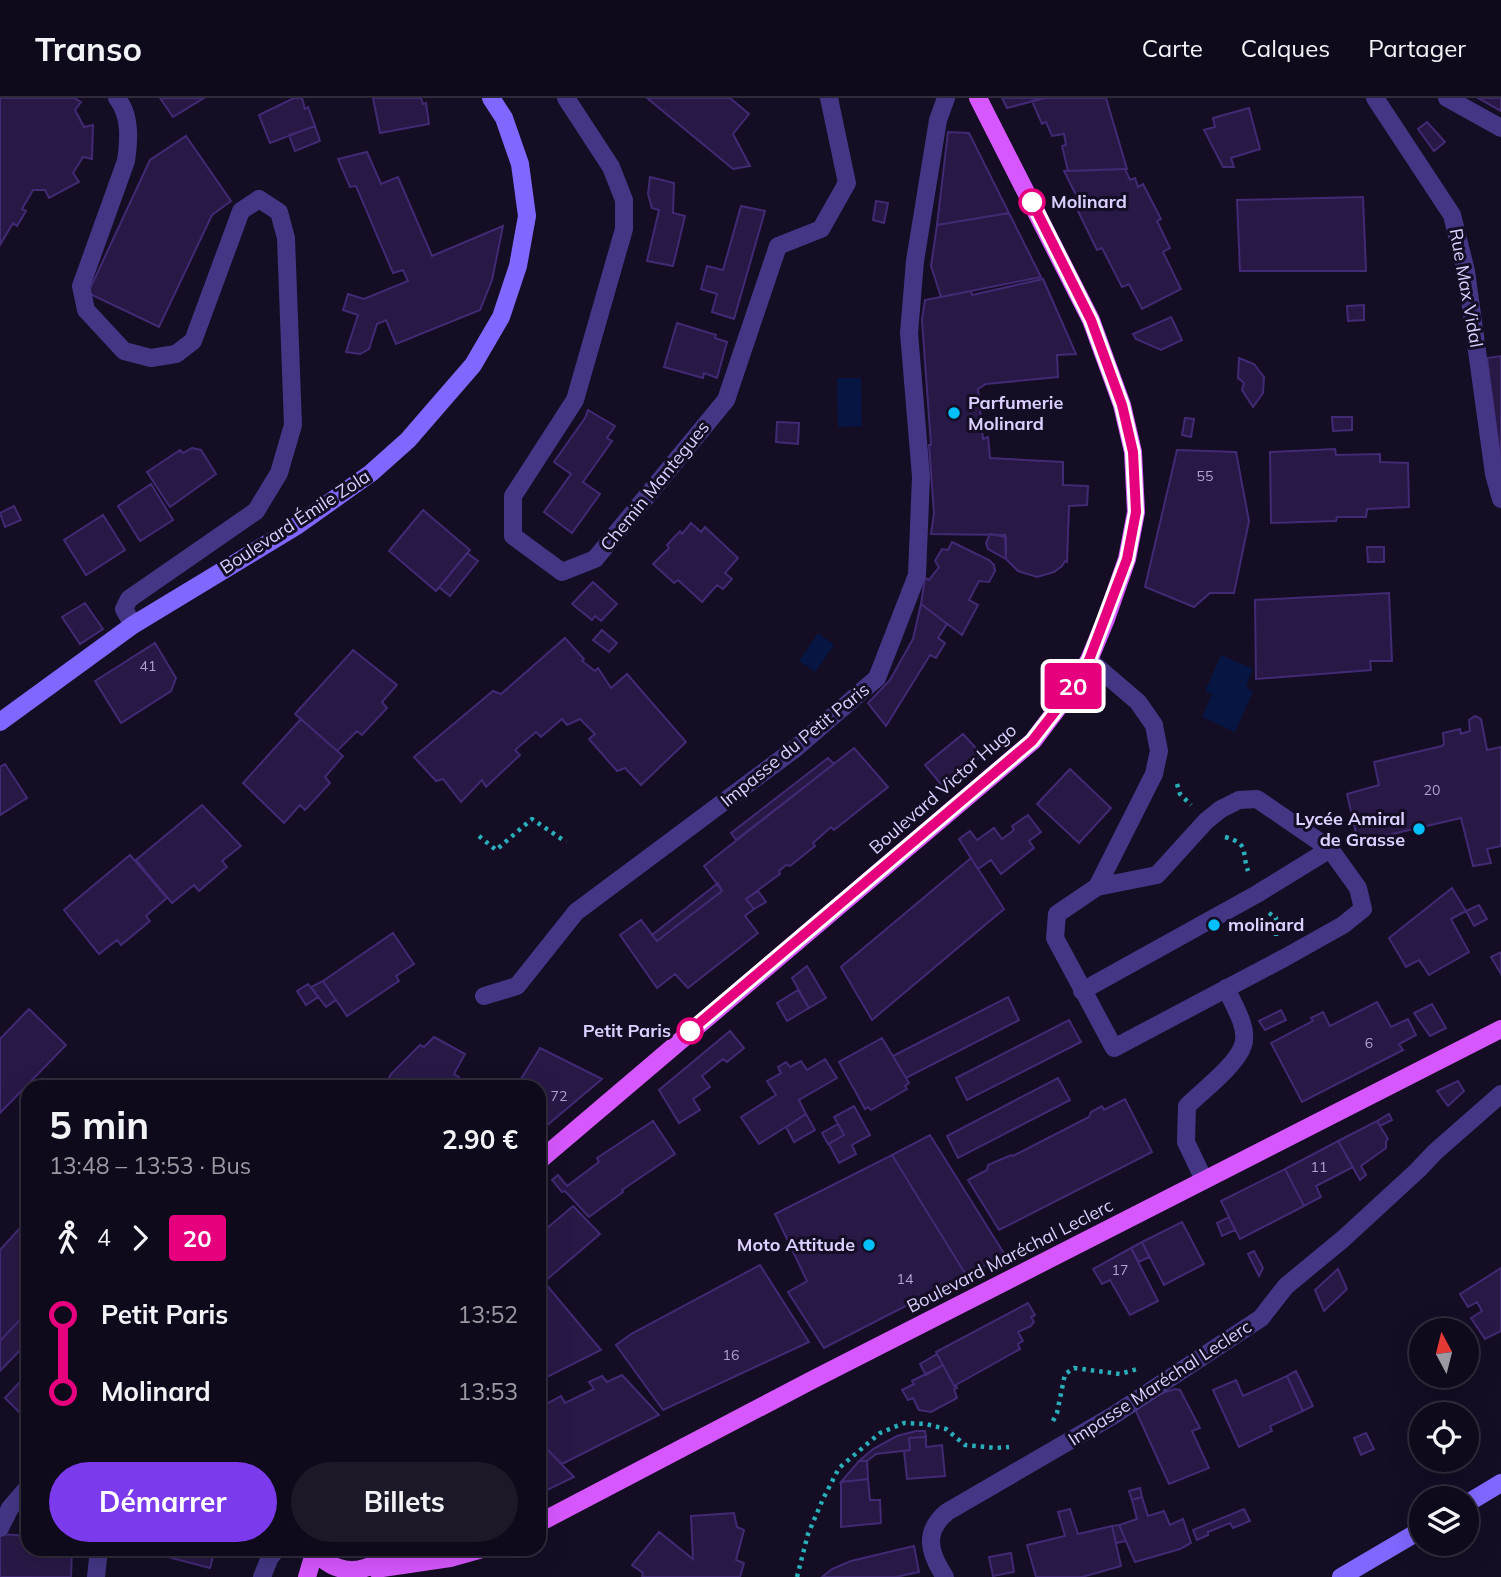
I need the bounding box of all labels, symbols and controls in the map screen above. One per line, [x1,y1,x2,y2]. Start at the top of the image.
text: Transo [35,28,142,69]
text: Carte [1142,33,1203,63]
text: Calques [1241,33,1330,63]
text: Partager [1368,33,1466,63]
marker: Molinard [1019,189,1045,215]
place label: Molinard [1051,190,1127,213]
street label: Rue Max Vidal [1445,227,1488,349]
place label: Parfumerie Molinard [968,391,1063,435]
marker: Parfumerie Molinard [946,405,962,421]
street label: Chemin Mantegues [595,416,714,555]
street label: Boulevard Émile Zola [215,464,374,579]
house number: 55 [1197,467,1213,485]
house number: 41 [140,657,156,675]
line badge: 20 [1042,663,1104,709]
text: 20 [1059,671,1087,701]
street label: Impasse du Petit Paris [716,677,874,812]
street label: Boulevard Victor Hugo [864,718,1021,859]
house number: 20 [1424,781,1440,799]
place label: Lycée Amiral de Grasse [1295,807,1405,851]
marker: Lycée Amiral de Grasse [1411,821,1427,837]
place label: molinard [1228,913,1304,936]
marker: molinard [1206,917,1222,933]
marker: Petit Paris [677,1018,703,1044]
place label: Petit Paris [583,1019,671,1042]
house number: 6 [1365,1034,1373,1052]
house number: 72 [551,1087,567,1105]
text: 5 min [49,1101,149,1149]
text: 2.90 € [442,1123,518,1156]
text: 13:48 – 13:53 · Bus [49,1151,251,1180]
house number: 11 [1311,1158,1327,1176]
street label: Boulevard Maréchal Leclerc [903,1193,1117,1318]
icon: walk [49,1219,87,1257]
icon: forward [121,1219,159,1257]
text: 4 [97,1223,111,1252]
text: 20 [183,1223,212,1253]
place label: Moto Attitude [737,1233,855,1256]
marker: Moto Attitude [861,1237,877,1253]
house number: 17 [1112,1261,1128,1279]
house number: 14 [897,1270,914,1288]
text: Petit Paris [101,1298,228,1331]
text: 13:52 [458,1300,518,1329]
street label: Impasse Maréchal Leclerc [1064,1315,1256,1450]
north arrow [1409,1318,1479,1388]
map controls [1409,1318,1479,1556]
house number: 16 [723,1346,739,1364]
text: Molinard [101,1375,211,1408]
text: 13:53 [458,1377,518,1406]
button: locate [1409,1402,1479,1472]
button: Démarrer [49,1462,277,1542]
button: Billets [291,1462,518,1542]
button: layers [1409,1486,1479,1556]

